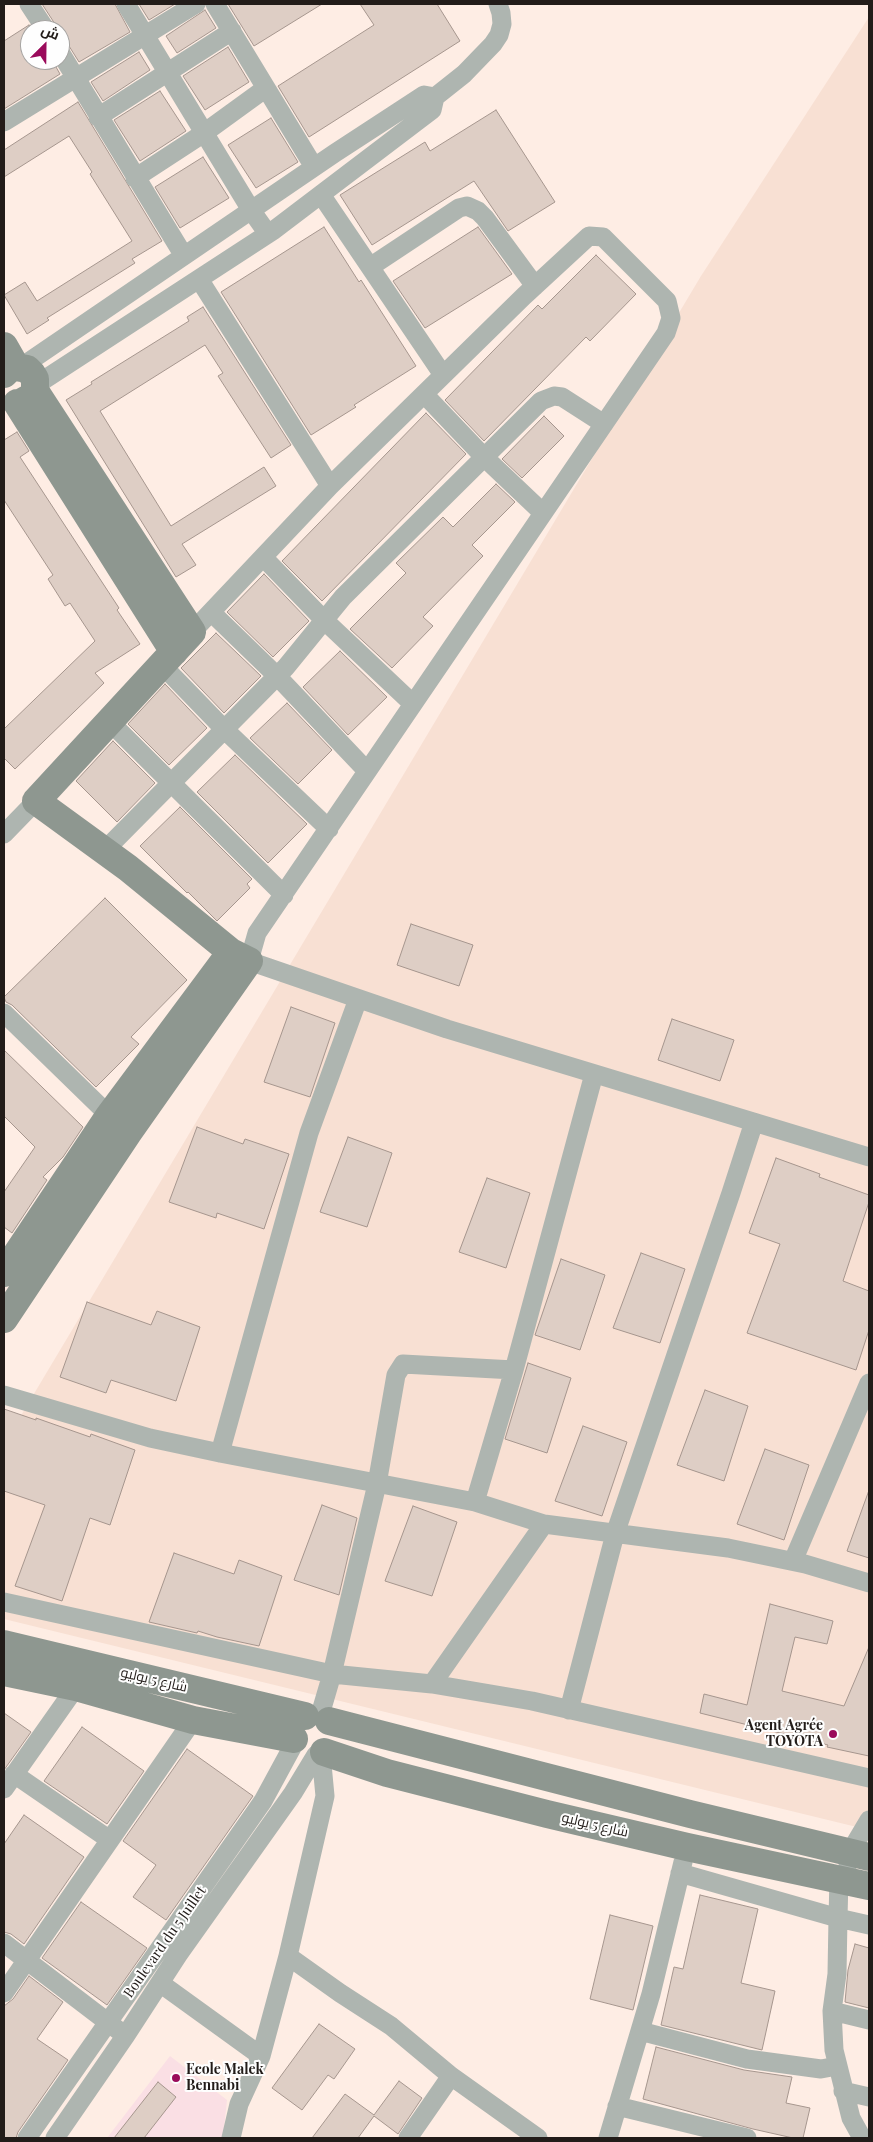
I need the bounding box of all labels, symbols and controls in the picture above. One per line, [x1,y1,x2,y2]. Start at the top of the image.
text: ش [39,19,63,44]
north arrow [20,20,70,70]
street label: شارع 5 يوليو [119,1664,189,1696]
place label: Agent Agrée TOYOTA [745,1718,823,1750]
marker: Agent Agrée TOYOTA [827,1728,839,1740]
street label: شارع 5 يوليو [560,1809,630,1841]
street label: Boulevard du 5 Juillet [120,1883,210,2001]
place label: Ecole Malek Bennabi [186,2062,264,2094]
marker: Ecole Malek Bennabi [170,2072,182,2084]

